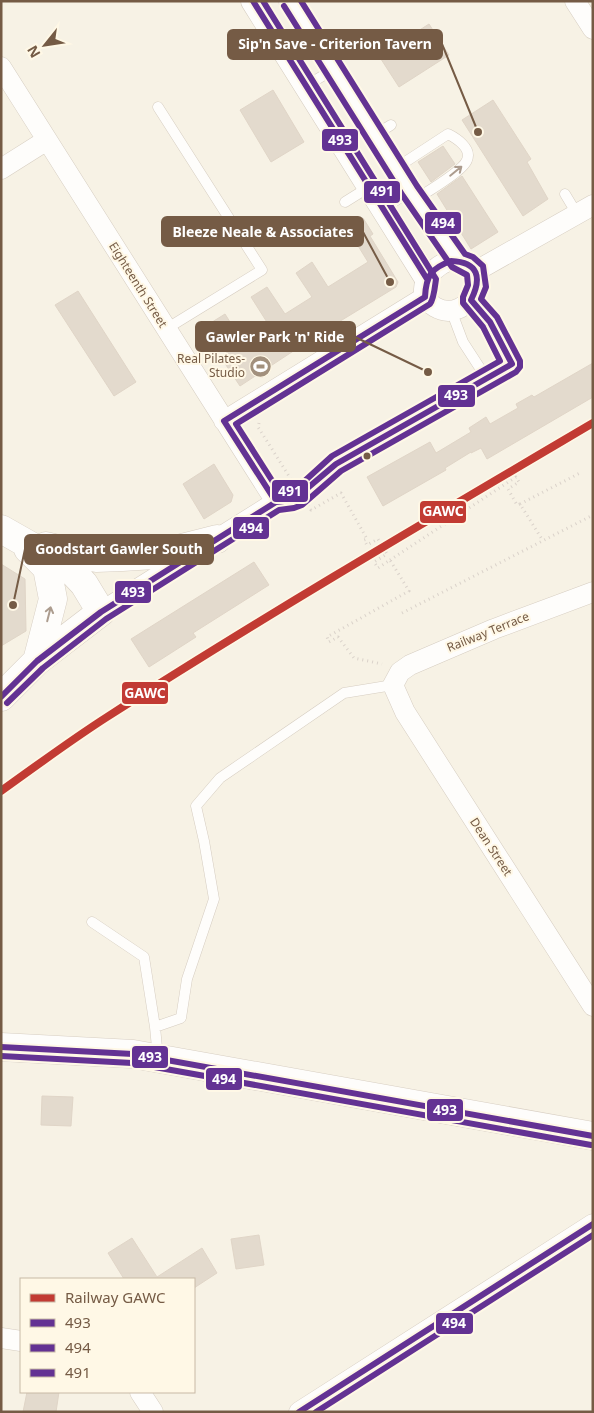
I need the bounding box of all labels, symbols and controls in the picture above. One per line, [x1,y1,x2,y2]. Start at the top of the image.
north arrow [20,20,70,70]
callout: Sip'n Save - Criterion Tavern [228,30,442,59]
text: Sip'n Save - Criterion Tavern [238,34,432,53]
text: N [22,42,44,61]
line badge: 493 [321,128,359,152]
text: 493 [328,130,352,149]
one-way arrow [449,166,462,177]
line badge: 491 [363,180,401,204]
text: 491 [370,181,394,200]
line badge: 494 [424,211,462,235]
text: 494 [431,213,455,232]
callout: Bleeze Neale & Associates [162,217,363,246]
text: Bleeze Neale & Associates [172,222,354,241]
street label: Eighteenth Street [105,239,172,331]
callout: Gawler Park 'n' Ride [196,322,355,351]
text: Gawler Park 'n' Ride [206,327,344,346]
place label: Real Pilates- Studio [177,350,245,381]
sports icon: Real Pilates- Studio [249,354,273,378]
line badge: 493 [437,384,476,408]
text: 493 [444,385,468,404]
unlabelled marker [362,451,372,461]
line badge: 491 [271,479,309,503]
text: 491 [278,481,302,500]
line badge: GAWC [419,500,467,524]
text: GAWC [422,501,464,520]
line badge: 494 [232,516,270,540]
text: 494 [239,518,263,537]
callout: Goodstart Gawler South [25,535,213,564]
text: Goodstart Gawler South [35,539,203,558]
line badge: 493 [114,580,152,604]
text: 493 [121,582,145,601]
one-way arrow [45,606,54,622]
street label: Railway Terrace [444,607,532,656]
line badge: GAWC [121,681,169,705]
text: GAWC [124,683,166,702]
street label: Dean Street [466,814,517,880]
line badge: 493 [131,1045,169,1069]
text: 493 [138,1047,162,1066]
line badge: 494 [205,1067,243,1091]
text: 494 [212,1069,236,1088]
line badge: 493 [426,1098,464,1122]
text: 493 [433,1100,457,1119]
legend [20,1278,195,1393]
text: Railway GAWC [65,1287,166,1307]
text: 493 [65,1312,91,1332]
line badge: 494 [435,1312,474,1335]
text: 494 [442,1313,466,1332]
text: 494 [65,1337,91,1357]
text: 491 [65,1362,91,1382]

